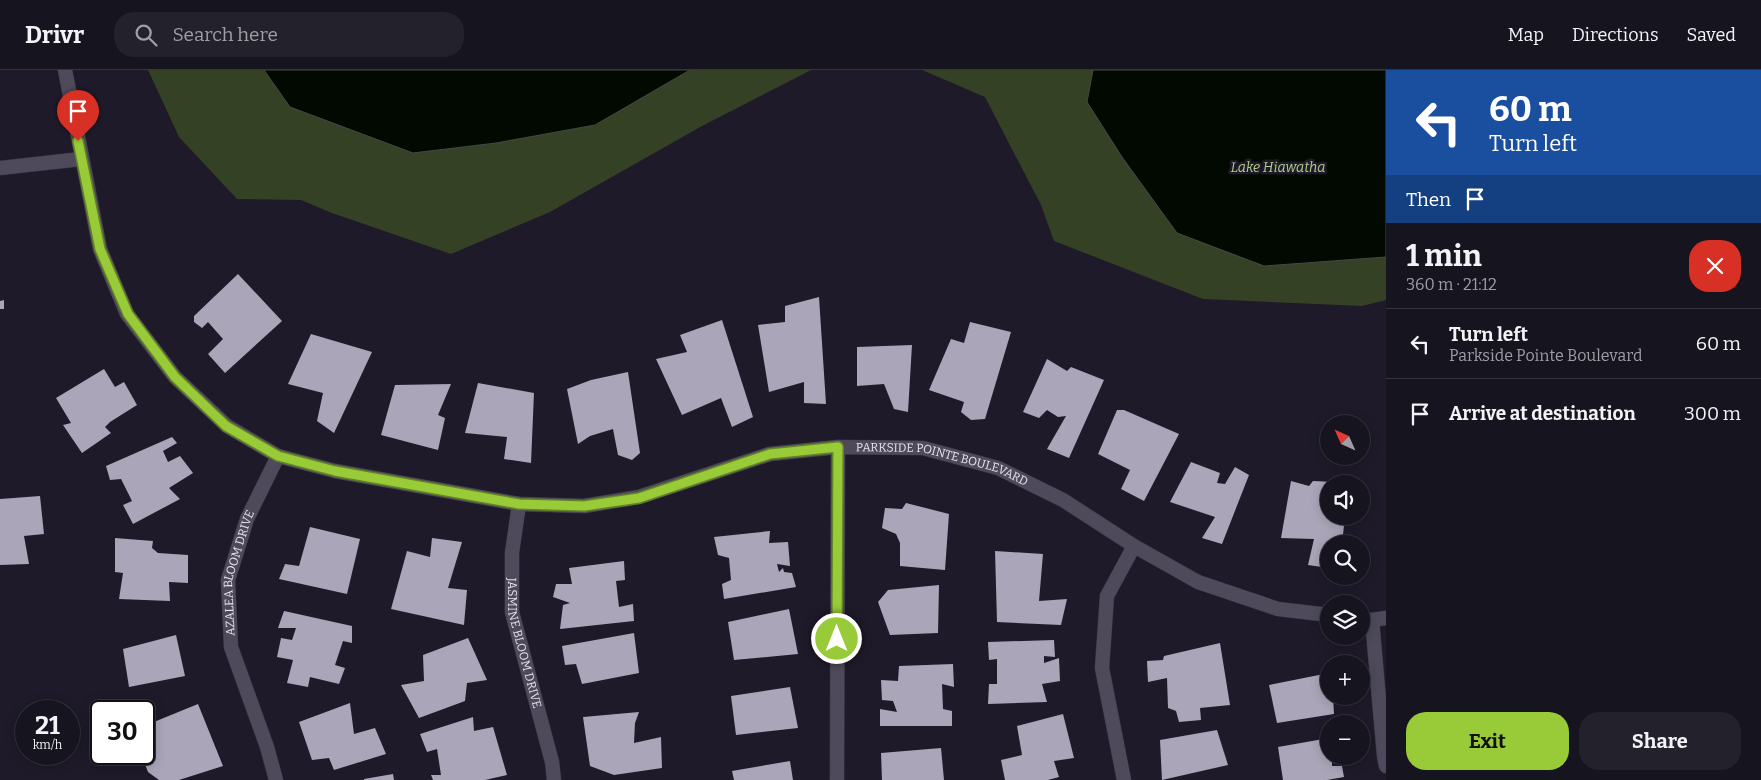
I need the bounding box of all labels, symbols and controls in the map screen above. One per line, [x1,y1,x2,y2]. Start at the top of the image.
search box [114,12,464,57]
text: Drivr [25,21,84,49]
icon: search [132,21,160,49]
text: Search here [172,23,278,46]
text: Map [1508,24,1544,46]
text: Directions [1572,24,1659,46]
text: Saved [1687,24,1736,46]
text: 60 m [1489,88,1572,130]
pin [57,90,99,141]
icon: left [1406,90,1471,155]
icon: arrive [64,97,92,125]
text: Turn left [1489,130,1577,157]
water label: Lake Hiawatha [1230,159,1326,176]
icon: arrive [1461,185,1489,213]
text: Then [1406,188,1451,211]
text: 1 min [1406,238,1482,274]
button: close [1689,240,1741,292]
text: 360 m · 21:12 [1406,275,1497,294]
text: Turn left [1449,323,1528,346]
icon: left [1406,330,1434,358]
text: 60 m [1696,332,1741,355]
text: Parkside Pointe Boulevard [1449,346,1642,365]
icon: arrive [1406,400,1434,428]
text: Arrive at destination [1449,402,1636,425]
text: 300 m [1684,402,1741,425]
north arrow [1320,415,1370,465]
map controls [1320,415,1370,765]
street label: PARKSIDE POINTE BOULEVARD [856,440,1030,489]
button: sound [1320,475,1370,525]
street label: AZALEA BLOOM DRIVE [221,508,257,636]
button: search [1320,535,1370,585]
street label: JASMINE BLOOM DRIVE [505,577,544,710]
button: layers [1320,595,1370,645]
position arrow [810,612,862,664]
button: + [1320,655,1370,705]
speed limit sign: 30 [90,700,155,765]
text: 21 [35,711,60,741]
button: Exit [1406,712,1569,770]
button: Share [1579,712,1741,770]
button: − [1320,715,1370,765]
text: km/h [33,738,62,752]

